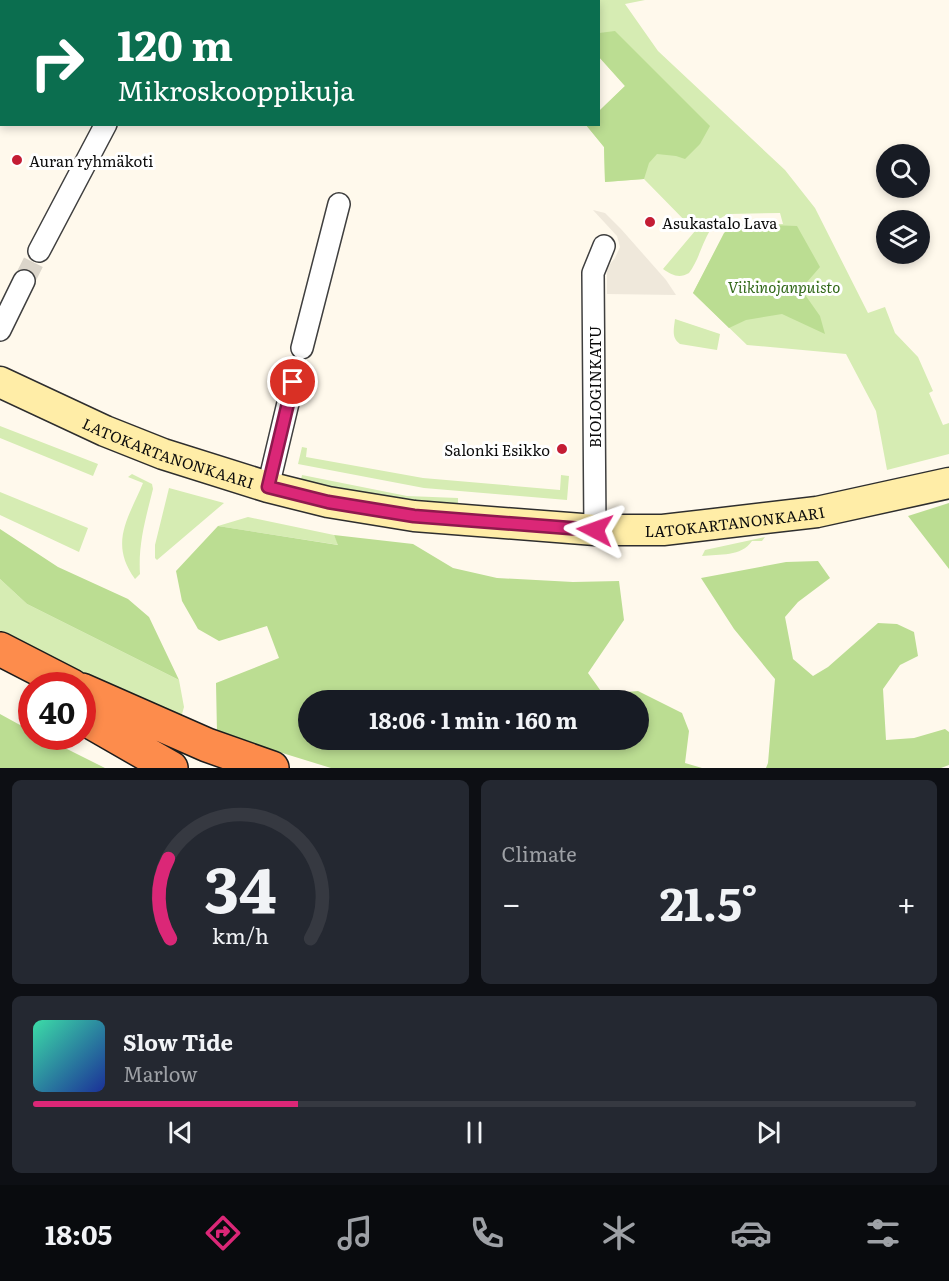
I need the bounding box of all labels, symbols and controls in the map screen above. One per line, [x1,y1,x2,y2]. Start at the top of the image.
text: 120 m [117,12,233,74]
icon: right [18,24,96,102]
text: Mikroskooppikuja [117,69,355,109]
map controls [876,144,930,264]
button: search [876,144,930,198]
place label: Auran ryhmäkoti [29,149,153,172]
marker: Auran ryhmäkoti [10,153,24,167]
button: layers [876,210,930,264]
place label: Asukastalo Lava [662,211,778,234]
marker: Asukastalo Lava [643,215,657,229]
park label: Viikinojanpuisto [728,275,840,298]
street label: BIOLOGINKATU [583,326,606,448]
pin [267,356,318,407]
icon: arrive [276,365,309,398]
street label: LATOKARTANONKAARI [79,411,257,493]
place label: Salonki Esikko [444,438,550,461]
marker: Salonki Esikko [555,442,569,456]
position arrow [563,498,627,562]
street label: LATOKARTANONKAARI [645,499,827,542]
speed limit sign: 40 [18,672,96,750]
text: 18:06 · 1 min · 160 m [369,703,578,736]
text: Climate [502,838,577,868]
text: 34 [204,840,276,932]
text: 21.5° [660,868,758,935]
text: − [502,877,521,926]
text: + [897,877,916,926]
text: km/h [212,919,269,951]
text: Slow Tide [123,1025,233,1058]
text: Marlow [123,1058,198,1088]
icon: previous [164,1116,197,1149]
icon: pause [458,1116,491,1149]
icon: next [752,1116,785,1149]
icon: directions [202,1212,244,1254]
icon: music [334,1212,376,1254]
icon: phone [466,1212,508,1254]
icon: climate [598,1212,640,1254]
icon: car [730,1212,772,1254]
icon: filters [862,1212,904,1254]
text: 18:05 [45,1213,112,1253]

